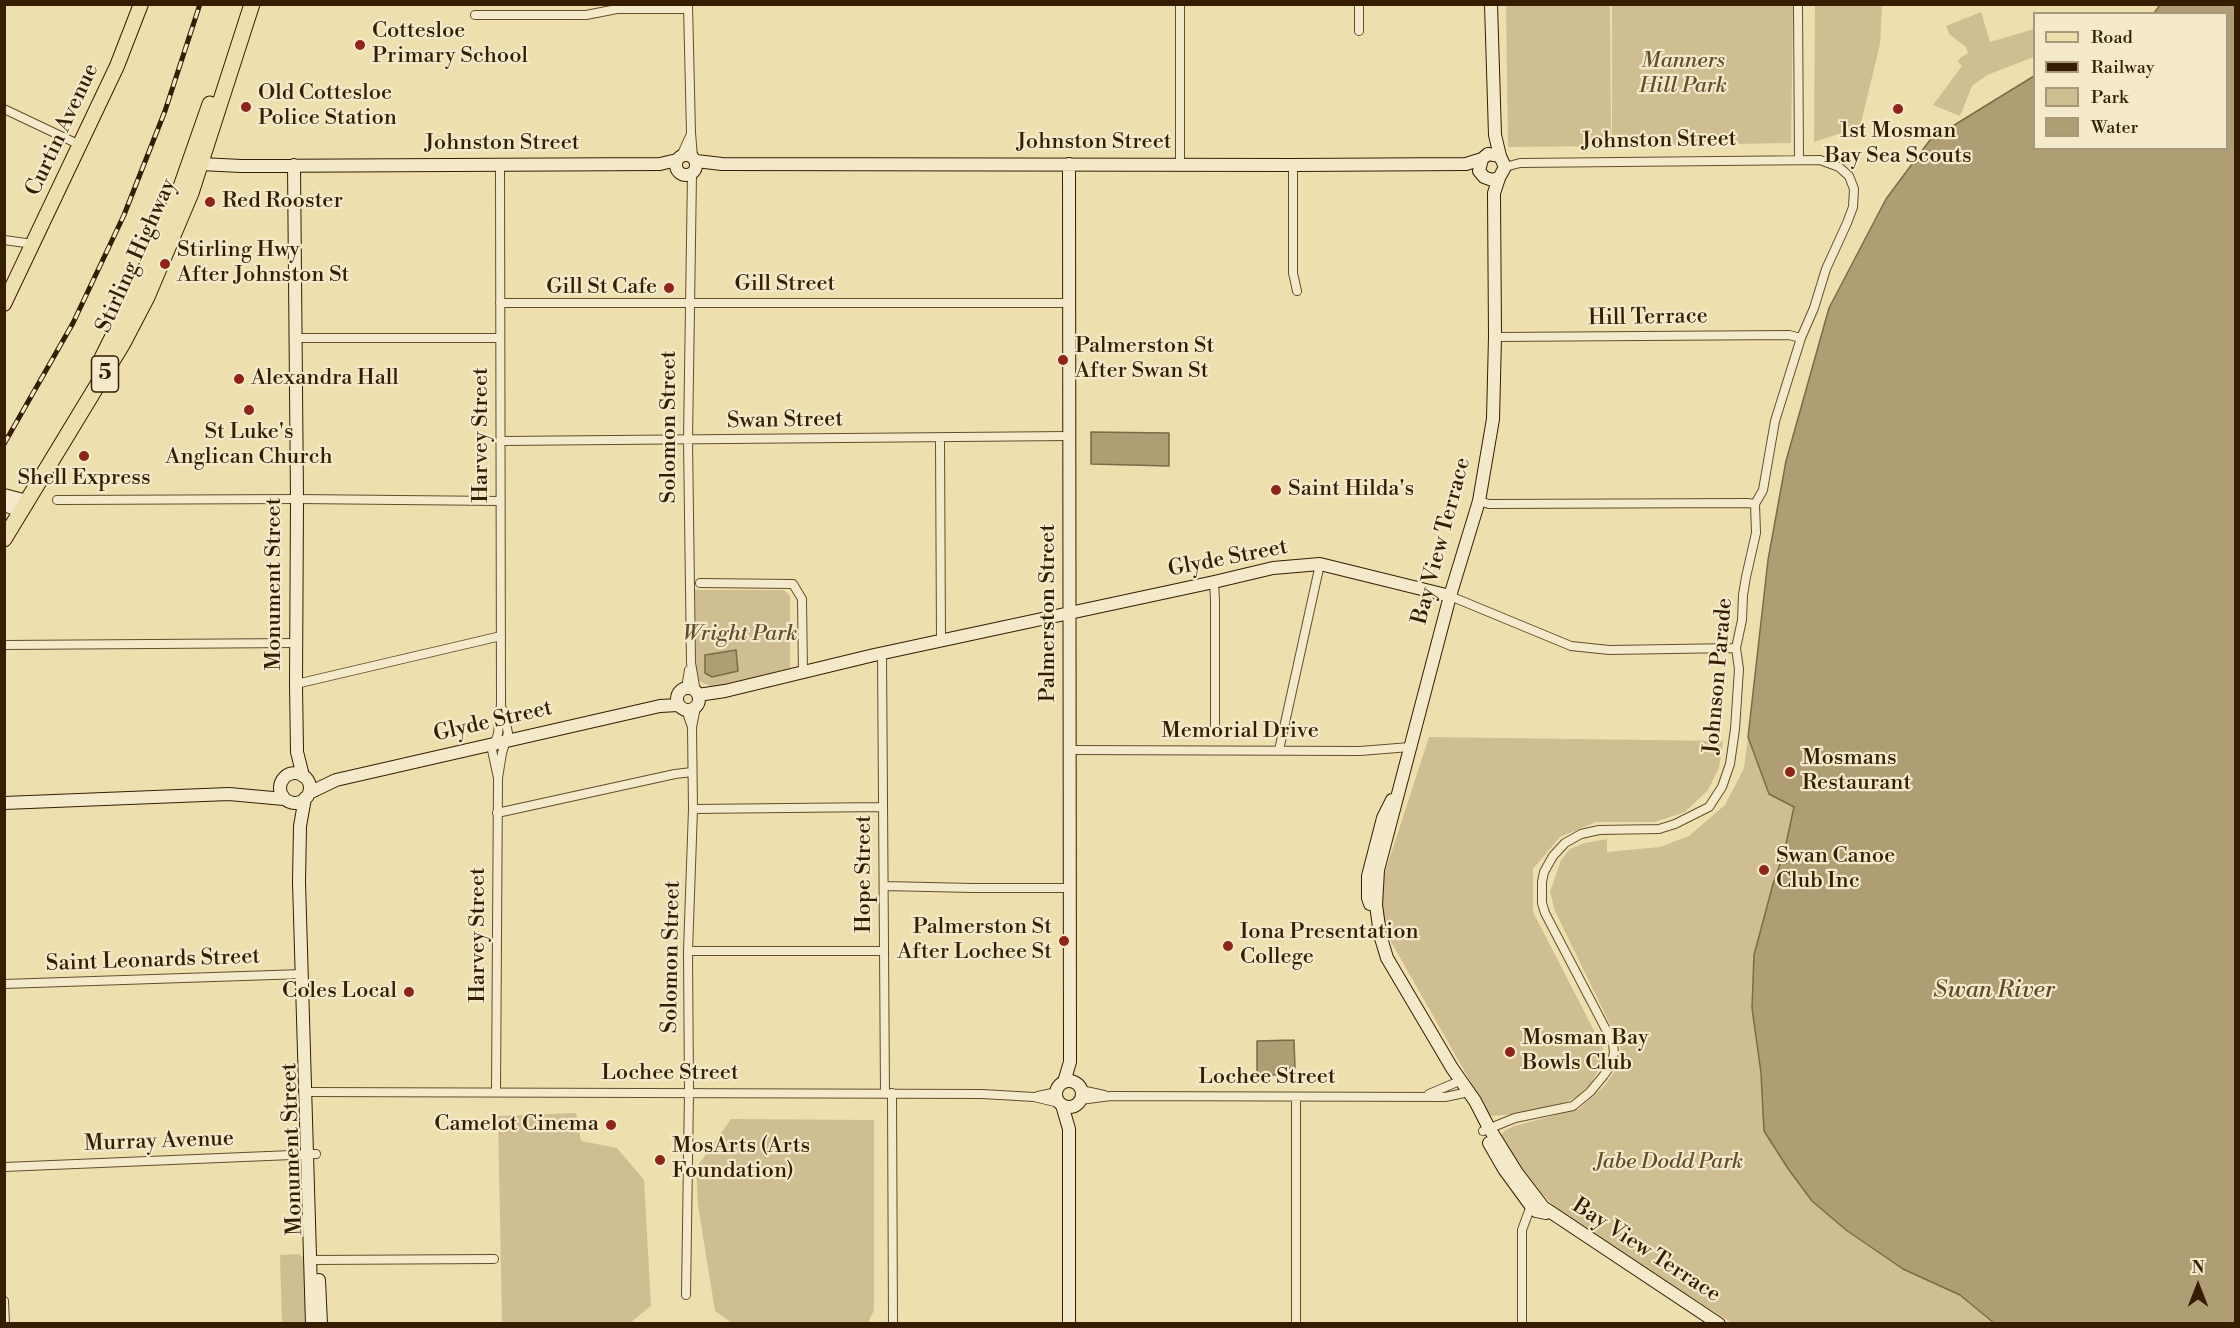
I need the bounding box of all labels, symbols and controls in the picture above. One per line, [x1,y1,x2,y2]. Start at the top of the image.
legend [2033,12,2228,150]
place label: Cottesloe Primary School [372,19,528,70]
text: Road [2091,26,2133,49]
marker: Cottesloe Primary School [353,38,367,52]
park label: Manners Hill Park [1639,49,1727,100]
text: Railway [2091,56,2154,79]
street label: Curtin Avenue [21,60,105,200]
place label: Old Cottesloe Police Station [258,81,397,132]
text: Park [2091,86,2128,109]
marker: Old Cottesloe Police Station [239,100,253,114]
marker: 1st Mosman Bay Sea Scouts [1891,102,1905,116]
text: Water [2091,116,2138,139]
place label: 1st Mosman Bay Sea Scouts [1824,119,1972,170]
street label: Johnston Street [1581,126,1737,156]
street label: Johnston Street [1016,130,1172,156]
street label: Johnston Street [424,131,580,157]
street label: Stirling Highway [91,175,183,337]
place label: Red Rooster [222,189,343,215]
marker: Red Rooster [203,195,217,209]
place label: Stirling Hwy After Johnston St [177,238,349,290]
marker: Stirling Hwy After Johnston St [158,257,172,271]
street label: Gill Street [735,272,835,298]
place label: Gill St Cafe [546,275,657,301]
marker: Gill St Cafe [662,281,676,295]
street label: Hill Terrace [1588,304,1708,332]
place label: Palmerston St After Swan St [1075,334,1214,386]
street label: Solomon Street [657,351,683,503]
marker: Palmerston St After Swan St [1056,353,1070,367]
road number: 5 [92,356,118,392]
place label: Alexandra Hall [251,366,399,392]
street label: Harvey Street [469,367,495,503]
marker: Alexandra Hall [232,372,246,386]
marker: St Luke's Anglican Church [242,403,256,417]
street label: Swan Street [727,407,843,435]
place label: St Luke's Anglican Church [165,420,333,472]
marker: Shell Express [77,449,91,463]
street label: Bay View Terrace [1407,455,1477,627]
place label: Shell Express [17,466,151,492]
place label: Saint Hilda's [1288,477,1414,503]
marker: Saint Hilda's [1269,483,1283,497]
street label: Monument Street [262,497,288,671]
street label: Palmerston Street [1036,524,1062,702]
street label: Glyde Street [1166,534,1290,584]
street label: Johnson Parade [1699,597,1739,755]
park label: Wright Park [683,622,797,648]
street label: Glyde Street [431,696,555,748]
street label: Memorial Drive [1161,719,1319,745]
place label: Mosmans Restaurant [1802,746,1911,798]
marker: Mosmans Restaurant [1783,765,1797,779]
street label: Hope Street [852,815,878,933]
place label: Swan Canoe Club Inc [1776,844,1895,896]
marker: Swan Canoe Club Inc [1757,863,1771,877]
street label: Harvey Street [466,867,492,1003]
street label: Solomon Street [657,880,687,1034]
place label: Palmerston St After Lochee St [897,915,1052,966]
place label: Iona Presentation College [1240,920,1419,972]
marker: Palmerston St After Lochee St [1057,934,1071,948]
marker: Iona Presentation College [1221,939,1235,953]
street label: Saint Leonards Street [45,944,261,978]
water label: Swan River [1933,977,2055,1005]
place label: Coles Local [282,979,397,1005]
marker: Coles Local [402,985,416,999]
place label: Mosman Bay Bowls Club [1522,1026,1649,1078]
marker: Mosman Bay Bowls Club [1503,1045,1517,1059]
street label: Lochee Street [601,1061,739,1087]
street label: Monument Street [277,1062,309,1236]
street label: Lochee Street [1198,1065,1336,1091]
place label: Camelot Cinema [434,1112,599,1138]
marker: Camelot Cinema [604,1118,618,1132]
street label: Murray Avenue [84,1126,234,1158]
place label: MosArts (Arts Foundation) [672,1134,810,1186]
park label: Jabe Dodd Park [1595,1150,1743,1176]
marker: MosArts (Arts Foundation) [653,1153,667,1167]
street label: Bay View Terrace [1567,1193,1725,1309]
north arrow [2168,1256,2228,1316]
text: N [2192,1258,2204,1278]

